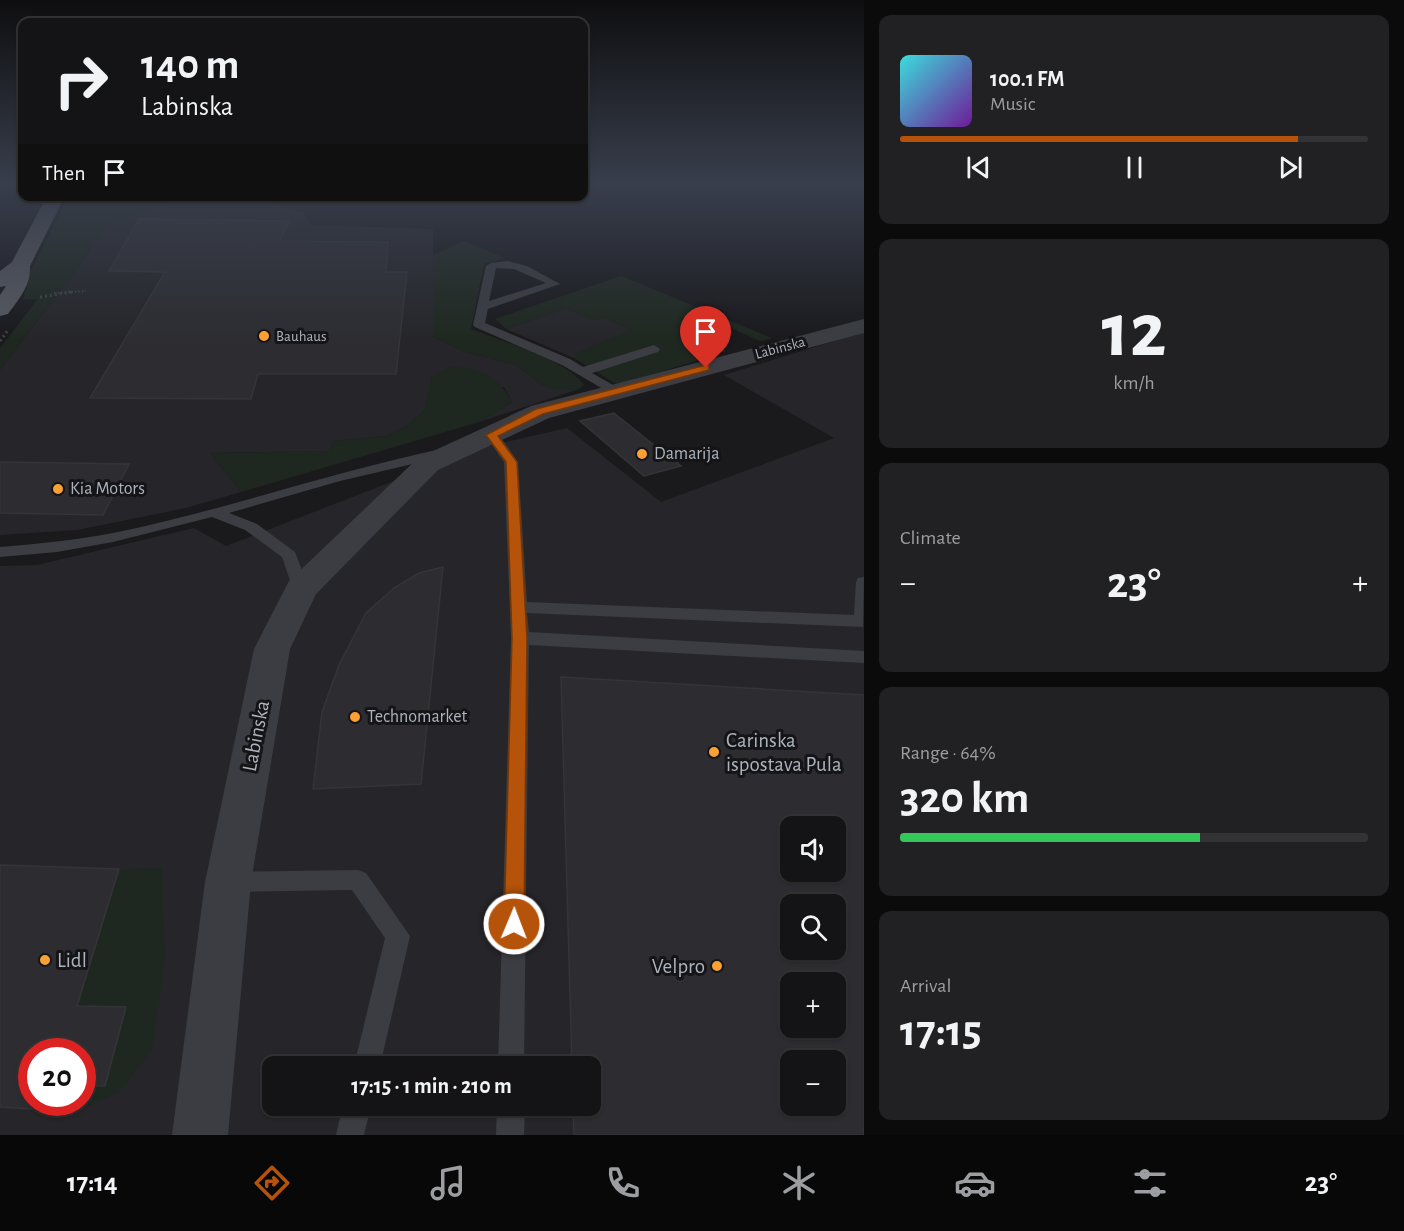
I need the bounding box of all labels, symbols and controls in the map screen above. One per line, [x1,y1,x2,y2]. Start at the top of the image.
icon: right [42,42,120,120]
text: 140 m [141,44,239,86]
text: 100.1 FM [990,68,1064,90]
text: Labinska [141,93,233,120]
text: Music [990,94,1036,114]
icon: previous [962,151,995,184]
icon: pause [1118,151,1151,184]
icon: next [1274,151,1307,184]
icon: arrive [98,156,131,189]
text: Then [42,162,86,184]
text: 12 [1102,293,1166,371]
pin [680,306,731,368]
icon: arrive [689,315,722,348]
marker: Bauhaus [257,329,271,343]
place label: Bauhaus [276,329,327,344]
street label: Labinska [753,334,807,362]
text: km/h [1113,373,1155,393]
place label: Damarija [654,445,720,463]
marker: Damarija [635,447,649,461]
place label: Kia Motors [70,480,145,498]
marker: Kia Motors [51,482,65,496]
text: Climate [900,528,961,548]
text: 23° [1107,561,1161,606]
text: − [900,567,916,600]
text: + [1352,567,1368,600]
street label: Labinska [239,698,273,773]
place label: Technomarket [367,708,468,726]
marker: Technomarket [348,710,362,724]
place label: Carinska ispostava Pula [726,730,842,775]
text: Range · 64% [900,743,996,763]
marker: Carinska ispostava Pula [707,745,721,759]
text: 320 km [900,776,1029,821]
map controls [780,816,846,1116]
button: sound [780,816,846,882]
position arrow [482,892,546,956]
button: search [780,894,846,960]
place label: Lidl [57,950,87,971]
marker: Lidl [38,953,52,967]
place label: Velpro [652,956,705,977]
marker: Velpro [710,959,724,973]
button: + [780,972,846,1038]
text: Arrival [900,976,951,996]
text: 17:15 [900,1009,982,1054]
speed limit sign: 20 [18,1038,96,1116]
button: − [780,1050,846,1116]
text: 17:15 · 1 min · 210 m [351,1075,512,1097]
icon: directions [251,1162,293,1204]
icon: music [427,1162,469,1204]
icon: phone [602,1162,644,1204]
icon: climate [778,1162,820,1204]
icon: car [954,1162,996,1204]
icon: filters [1129,1162,1171,1204]
text: 17:14 [67,1169,118,1196]
text: 23° [1305,1169,1337,1196]

